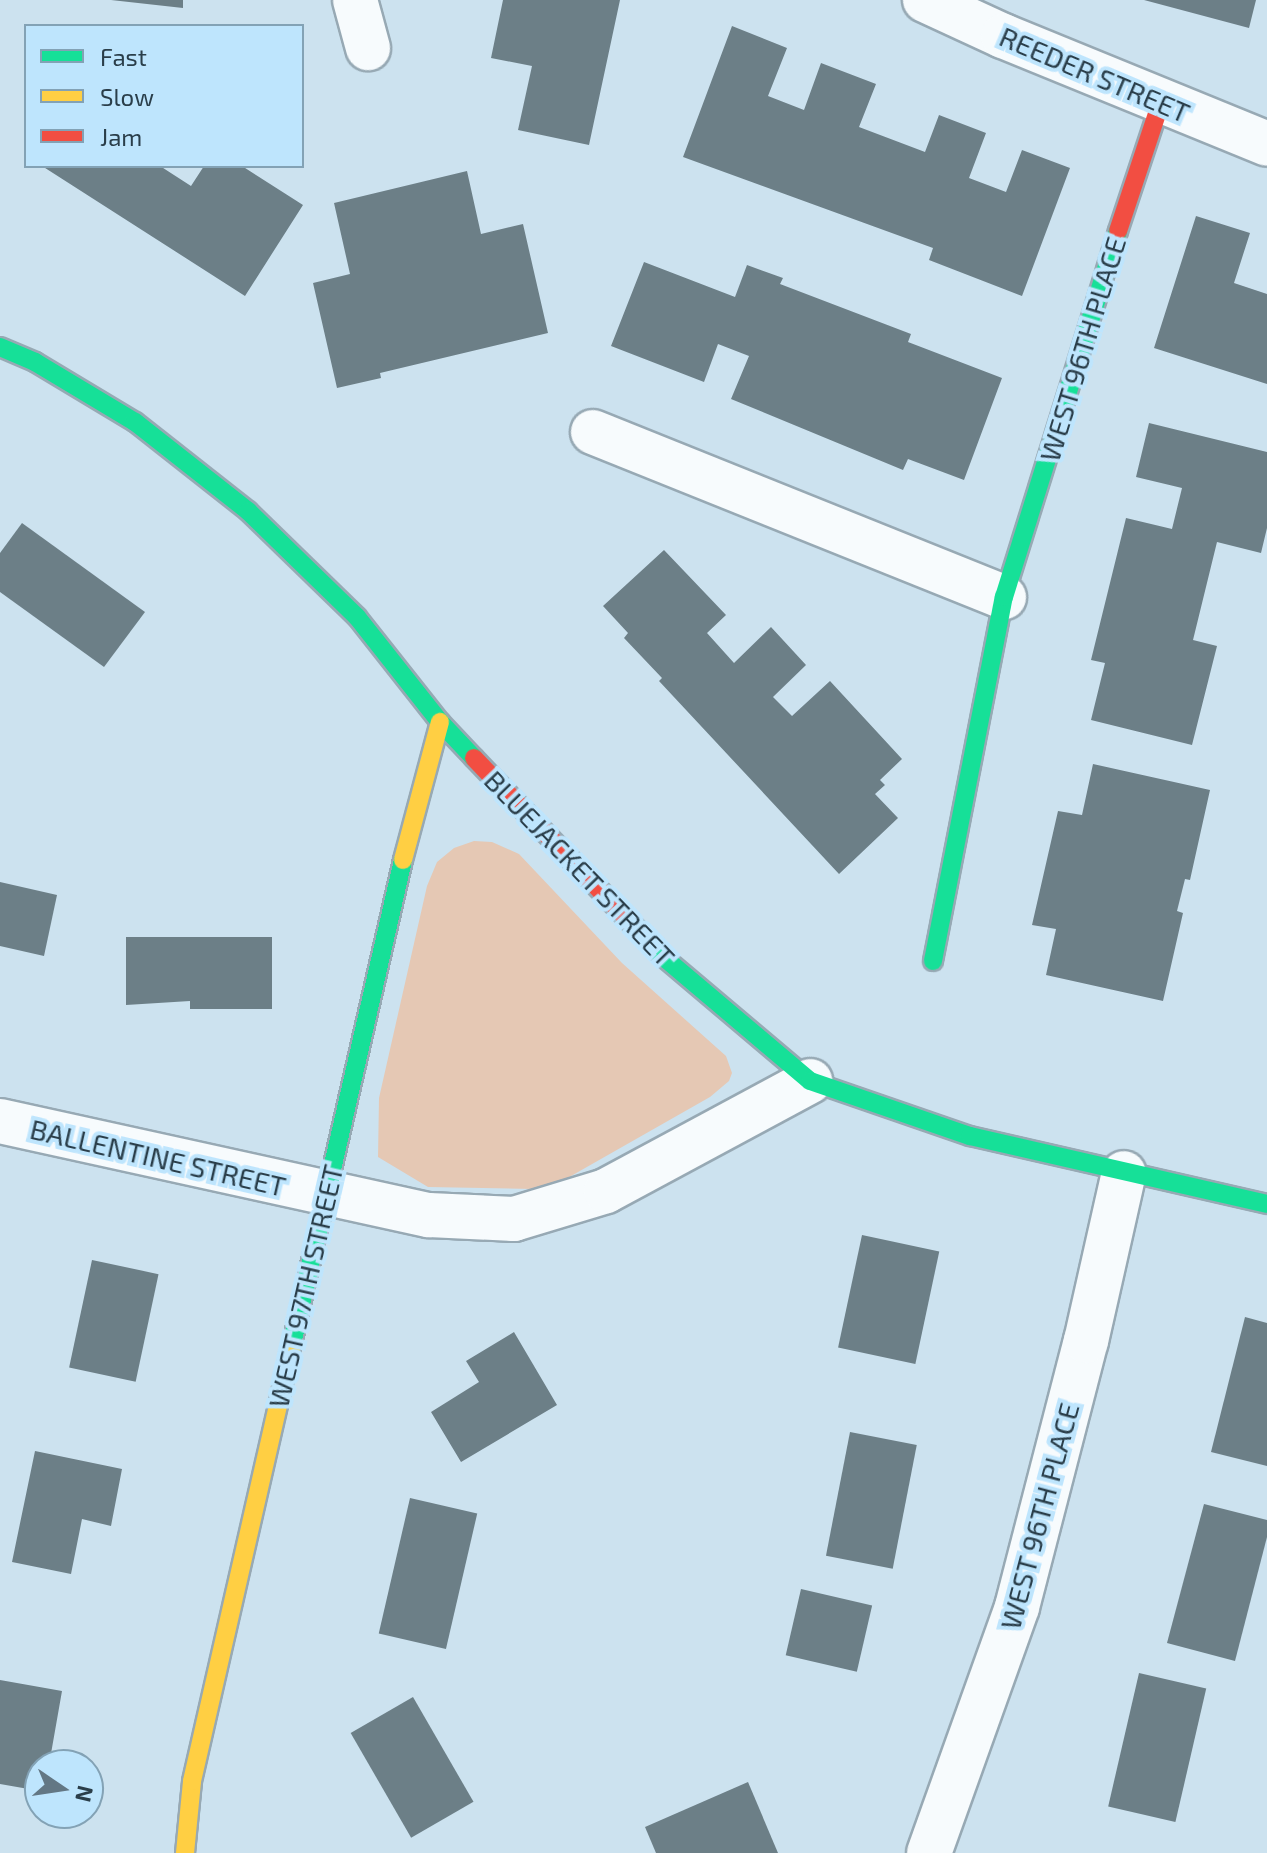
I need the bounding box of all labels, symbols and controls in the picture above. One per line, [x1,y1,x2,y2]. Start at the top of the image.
street label: REEDER STREET [995,19,1195,129]
legend [24,24,304,168]
text: Fast [100,42,147,71]
text: Slow [100,82,154,111]
text: Jam [100,122,142,151]
street label: WEST 96TH PLACE [1032,232,1132,466]
street label: BLUEJACKET STREET [478,763,682,973]
street label: BALLENTINE STREET [27,1111,289,1203]
street label: WEST 97TH STREET [261,1161,349,1411]
street label: WEST 96TH PLACE [993,1399,1085,1633]
north arrow [24,1749,104,1829]
text: N [71,1783,100,1805]

